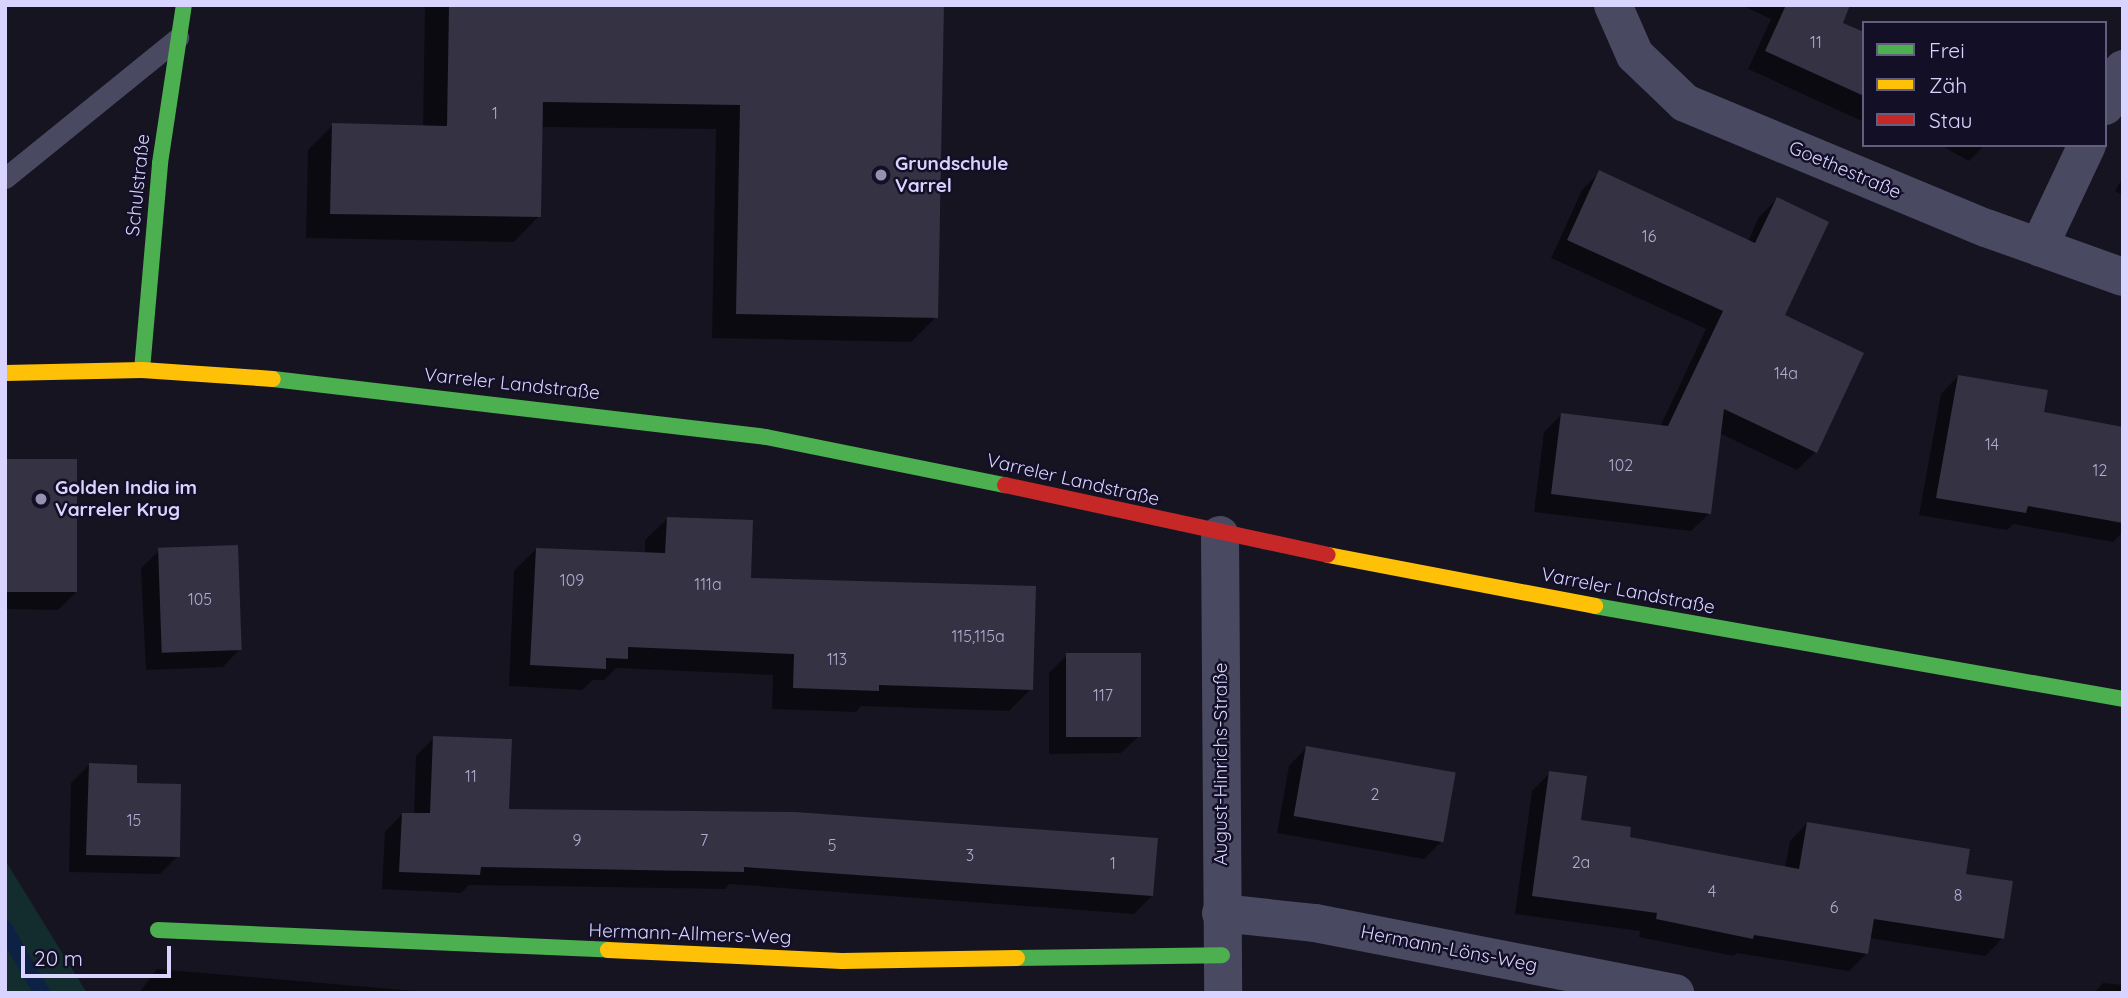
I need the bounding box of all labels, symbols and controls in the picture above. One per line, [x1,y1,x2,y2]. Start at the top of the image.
legend [1862,21,2107,147]
house number: 11 [1810,32,1822,52]
text: Frei [1929,37,1965,63]
text: Zäh [1929,72,1967,98]
house number: 1 [492,103,498,123]
text: Stau [1929,107,1972,133]
street label: Schulstraße [121,133,155,237]
street label: Goethestraße [1786,136,1904,204]
place label: Grundschule Varrel [895,153,1008,197]
marker: Grundschule Varrel [873,167,889,183]
house number: 16 [1642,226,1656,246]
street label: Varreler Landstraße [423,363,601,405]
house number: 14a [1774,363,1798,383]
house number: 14 [1985,434,1999,454]
street label: Varreler Landstraße [984,449,1162,511]
house number: 102 [1609,455,1633,475]
house number: 12 [2093,460,2107,480]
place label: Golden India im Varreler Krug [55,477,197,521]
marker: Golden India im Varreler Krug [33,491,49,507]
street label: Varreler Landstraße [1539,563,1717,619]
house number: 109 [560,570,584,590]
house number: 111a [694,574,722,594]
house number: 105 [188,589,212,609]
house number: 115,115a [951,626,1005,646]
house number: 113 [827,649,847,669]
street label: August-Hinrichs-Straße [1210,662,1232,866]
house number: 117 [1093,685,1113,705]
house number: 11 [465,766,477,786]
house number: 2 [1371,784,1379,804]
house number: 15 [127,810,141,830]
house number: 9 [573,830,581,850]
house number: 7 [700,830,708,850]
house number: 5 [828,835,836,855]
house number: 3 [966,845,974,865]
house number: 2a [1572,852,1590,872]
house number: 1 [1110,853,1116,873]
house number: 4 [1708,881,1716,901]
house number: 8 [1954,885,1962,905]
house number: 6 [1830,897,1838,917]
street label: Hermann-Allmers-Weg [588,919,792,949]
street label: Hermann-Löns-Weg [1359,921,1539,977]
scale bar [24,932,175,976]
text: 20 m [34,945,83,971]

